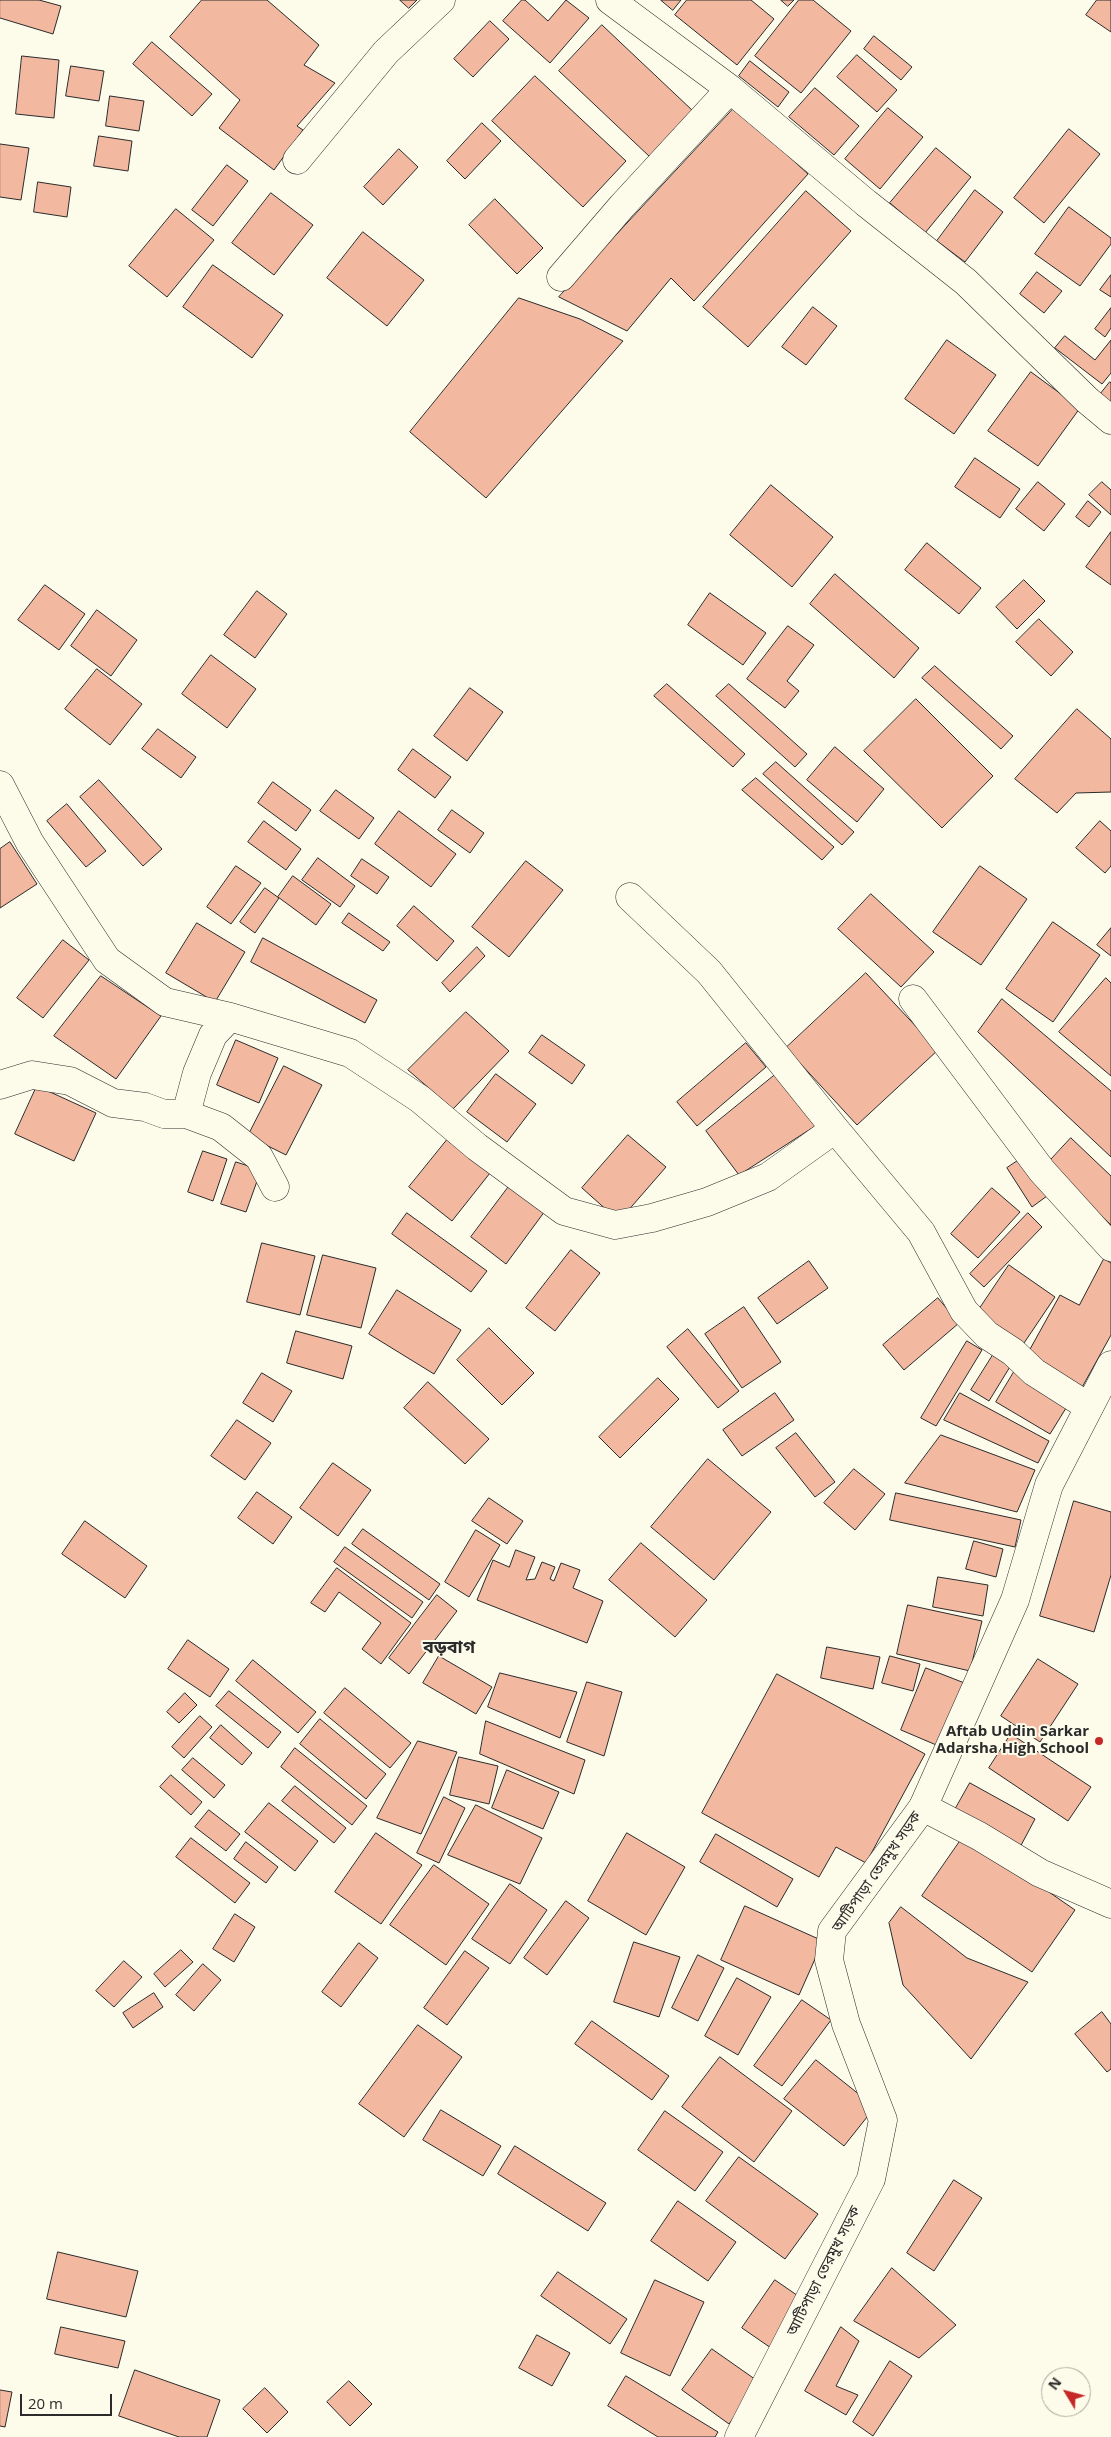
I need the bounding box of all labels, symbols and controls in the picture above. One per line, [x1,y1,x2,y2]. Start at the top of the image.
district label: বড়বাগ [423,1637,475,1659]
place label: Aftab Uddin Sarkar Adarsha High School [936,1723,1089,1758]
marker: Aftab Uddin Sarkar Adarsha High School [1093,1735,1105,1747]
street label: আটিপাড়া তেরমুখ সড়ক [829,1808,925,1936]
street label: আটিপাড়া তেরমুখ সড়ক [784,2203,864,2339]
north arrow [1041,2367,1091,2417]
text: N [1043,2373,1065,2394]
scale bar [22,2384,115,2416]
text: 20 m [28,2393,63,2413]

